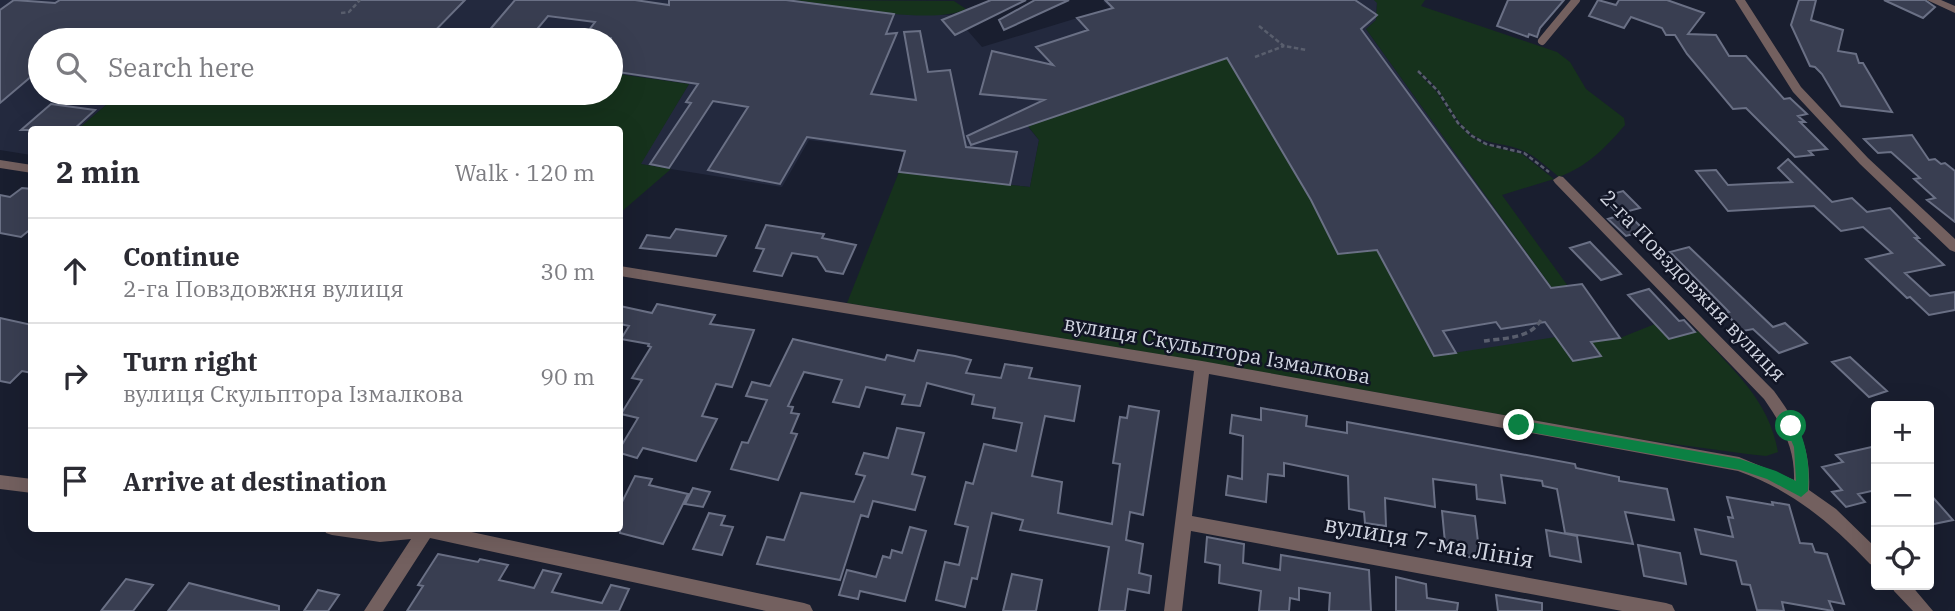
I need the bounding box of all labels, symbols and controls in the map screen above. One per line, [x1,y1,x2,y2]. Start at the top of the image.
search box [28,28,623,105]
icon: search [52,48,90,86]
text: Search here [108,50,254,84]
text: 2 min [56,152,140,191]
text: Walk · 120 m [454,157,595,187]
street label: 2-га Повздовжня вулиця [1595,183,1793,387]
text: Continue [123,239,240,273]
icon: ahead [56,252,94,290]
text: 30 m [540,256,595,286]
text: 2-га Повздовжня вулиця [123,273,404,303]
street label: вулиця Скульптора Ізмалкова [1062,308,1373,390]
text: Turn right [123,344,257,378]
icon: right [56,357,94,395]
text: 90 m [540,361,595,391]
text: вулиця Скульптора Ізмалкова [123,378,464,408]
map controls [1871,401,1934,590]
button: + [1871,401,1934,464]
route end [1503,409,1534,440]
route start [1775,410,1806,441]
icon: arrive [56,462,94,500]
text: Arrive at destination [123,464,387,498]
button: − [1871,464,1934,527]
street label: вулиця 7-ма Лінія [1322,507,1537,575]
button: locate [1871,527,1934,590]

